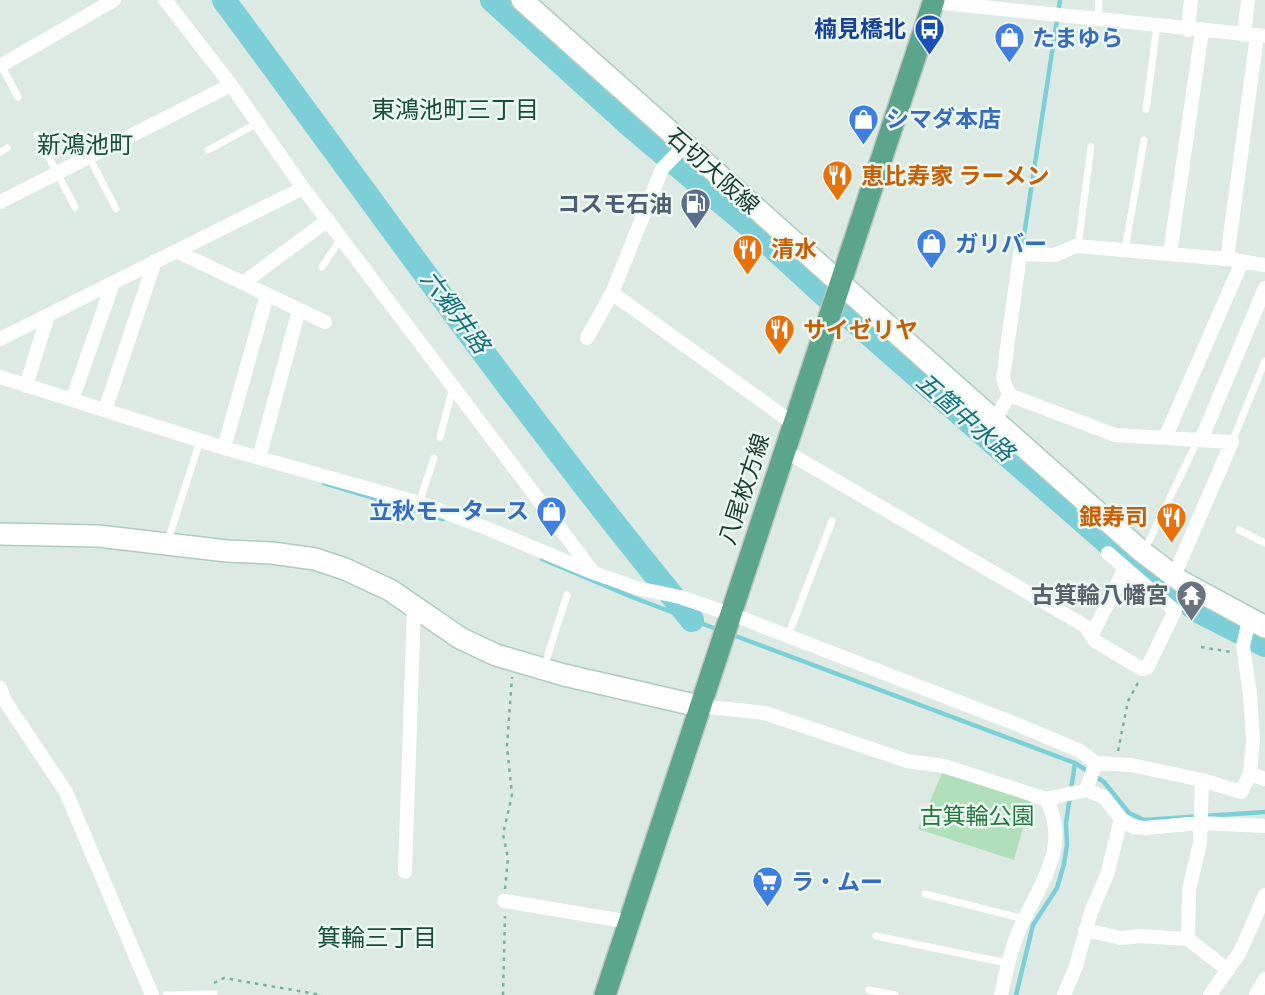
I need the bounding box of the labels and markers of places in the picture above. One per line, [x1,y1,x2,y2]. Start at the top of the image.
bus stop icon: 楠見橋北 [912,12,946,56]
place label: 楠見橋北 [814,15,906,42]
shop icon: たまゆら [992,21,1026,65]
place label: たまゆら [1032,24,1123,51]
shop icon: シマダ本店 [846,102,880,146]
place label: シマダ本店 [886,105,1001,132]
restaurant icon: 恵比寿家 ラーメン [821,159,855,203]
place label: 恵比寿家 ラーメン [861,162,1050,189]
fuel station icon: コスモ石油 [678,187,712,231]
place label: コスモ石油 [557,190,672,217]
shop icon: ガリバー [915,227,949,271]
place label: ガリバー [955,230,1047,257]
restaurant icon: 清水 [731,232,765,276]
place label: 清水 [771,235,817,262]
restaurant icon: サイゼリヤ [763,313,797,357]
place label: サイゼリヤ [803,316,918,343]
shop icon: 立秋モータース [535,494,569,538]
place label: 立秋モータース [369,497,529,524]
restaurant icon: 銀寿司 [1154,500,1188,544]
place label: 銀寿司 [1079,503,1148,530]
temple icon: 古箕輪八幡宮 [1175,578,1209,622]
place label: 古箕輪八幡宮 [1031,581,1169,608]
supermarket icon: ラ・ムー [751,865,785,909]
place label: ラ・ムー [791,868,883,895]

